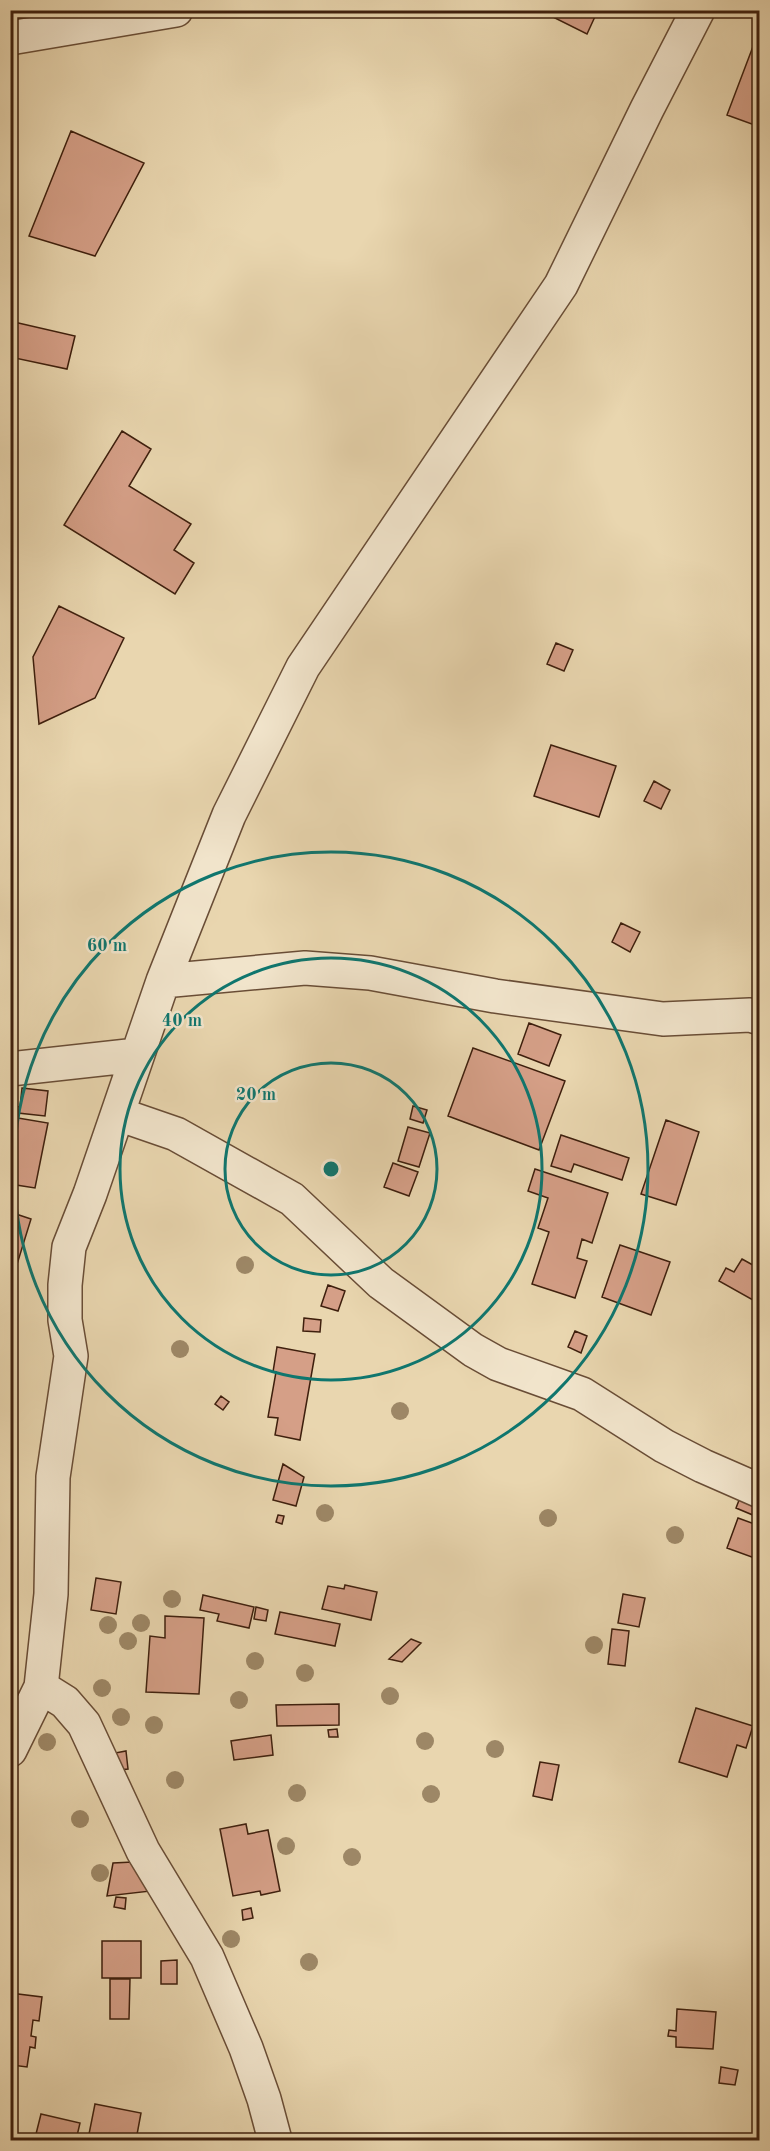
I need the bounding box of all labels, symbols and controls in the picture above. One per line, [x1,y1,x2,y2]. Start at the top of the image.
text: 60 m [87,937,127,955]
text: 40 m [162,1012,202,1030]
text: 20 m [236,1086,276,1104]
centre of rings [321,1159,341,1179]

